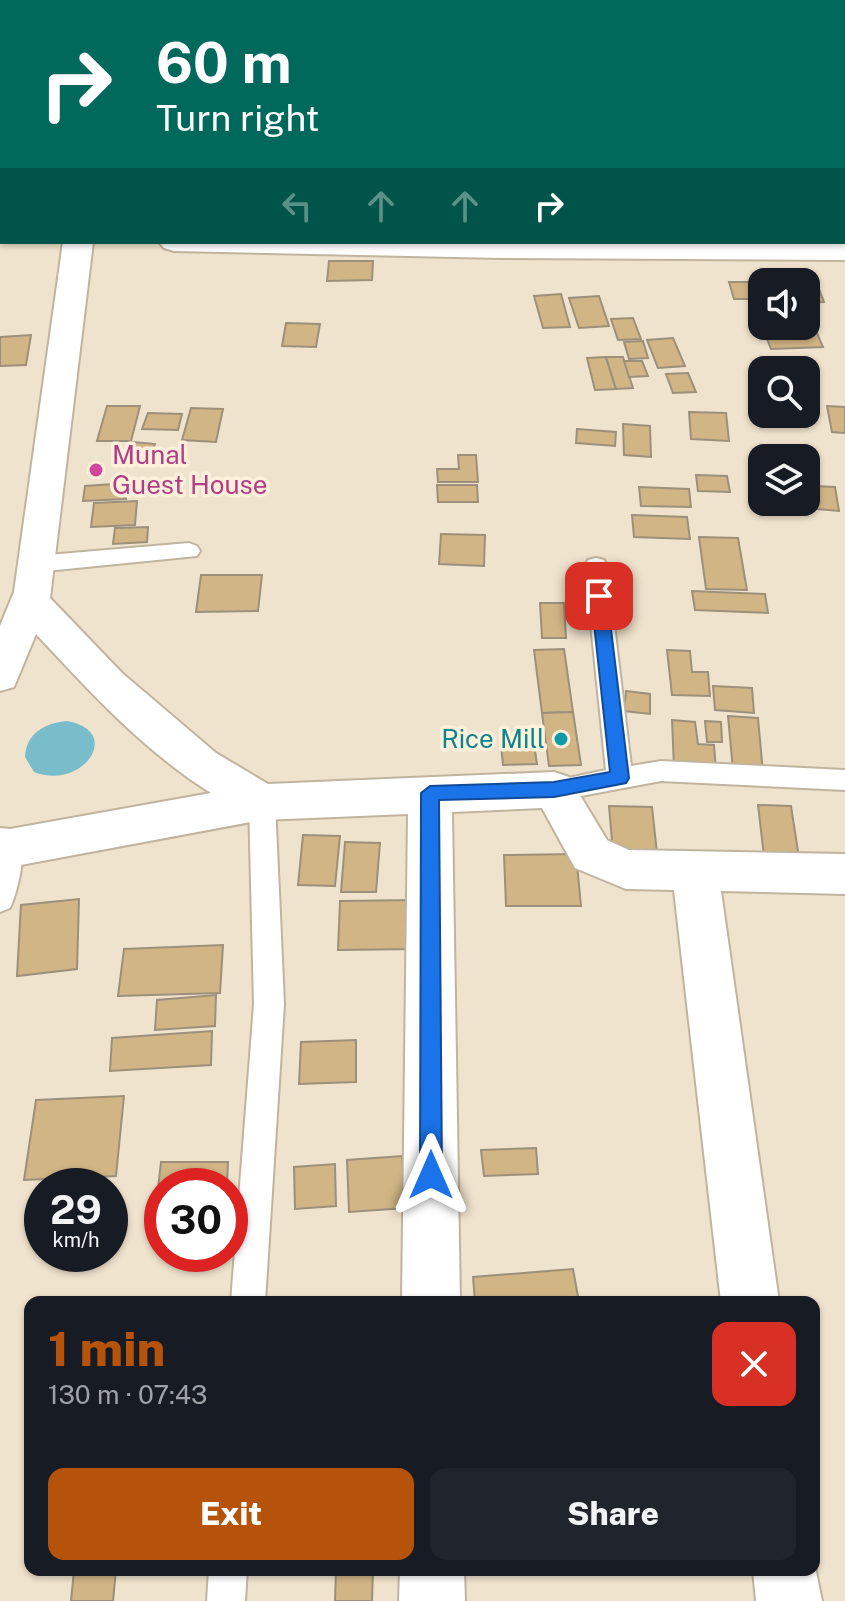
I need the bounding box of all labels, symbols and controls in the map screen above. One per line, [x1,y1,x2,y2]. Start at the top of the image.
text: 60 m [156,30,292,96]
icon: right [24,32,128,136]
text: Turn right [156,97,319,139]
icon: left [275,184,319,228]
icon: ahead [359,184,403,228]
icon: ahead [443,184,487,228]
icon: right [527,184,571,228]
map controls [748,268,820,516]
button: sound [748,268,820,340]
button: search [748,356,820,428]
place label: Munal Guest House [112,439,267,500]
button: layers [748,444,820,516]
marker: Munal Guest House [87,461,105,479]
pin [565,562,633,630]
icon: arrive [577,574,621,618]
place label: Rice Mill [441,723,545,754]
marker: Rice Mill [552,730,570,748]
position arrow [389,1133,473,1217]
speed limit sign: 30 [144,1168,248,1272]
text: 29 [50,1186,102,1233]
text: km/h [52,1228,100,1252]
text: 1 min [48,1320,165,1377]
button: close [712,1322,796,1406]
text: 130 m · 07:43 [48,1379,207,1410]
button: Exit [48,1468,414,1560]
button: Share [430,1468,796,1560]

